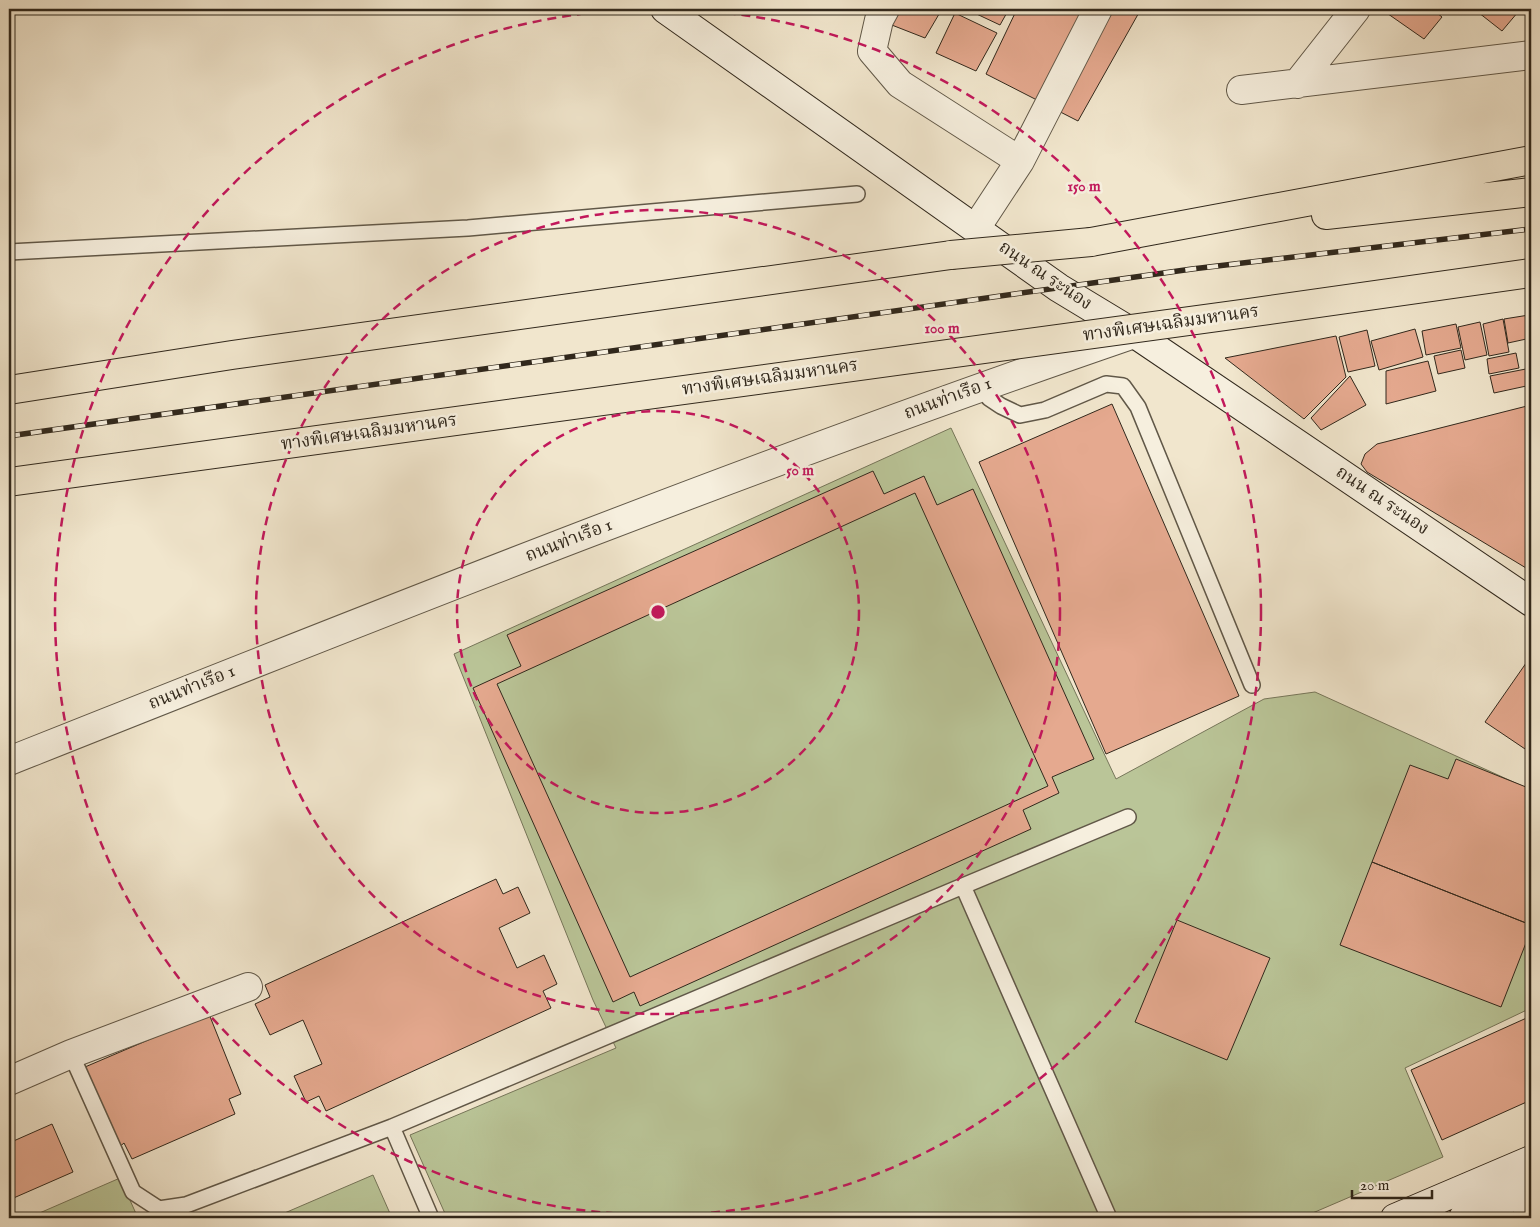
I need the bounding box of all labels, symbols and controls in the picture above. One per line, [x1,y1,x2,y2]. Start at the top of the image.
text: 150 m [1067,177,1101,196]
street label: ถนน ณ ระนอง [994,236,1096,316]
street label: ทางพิเศษเฉลิมมหานคร [1081,300,1261,348]
text: 100 m [924,319,960,338]
street label: ทางพิเศษเฉลิมมหานคร [680,354,860,402]
street label: ถนนท่าเรือ 1 [901,373,995,425]
street label: ทางพิเศษเฉลิมมหานคร [279,409,459,457]
text: 50 m [786,461,814,480]
street label: ถนน ณ ระนอง [1331,461,1433,541]
street label: ถนนท่าเรือ 1 [522,514,616,568]
centre of rings [649,603,667,621]
street label: ถนนท่าเรือ 1 [145,660,239,716]
scale bar [1352,1167,1432,1199]
text: 20 m [1360,1176,1390,1195]

